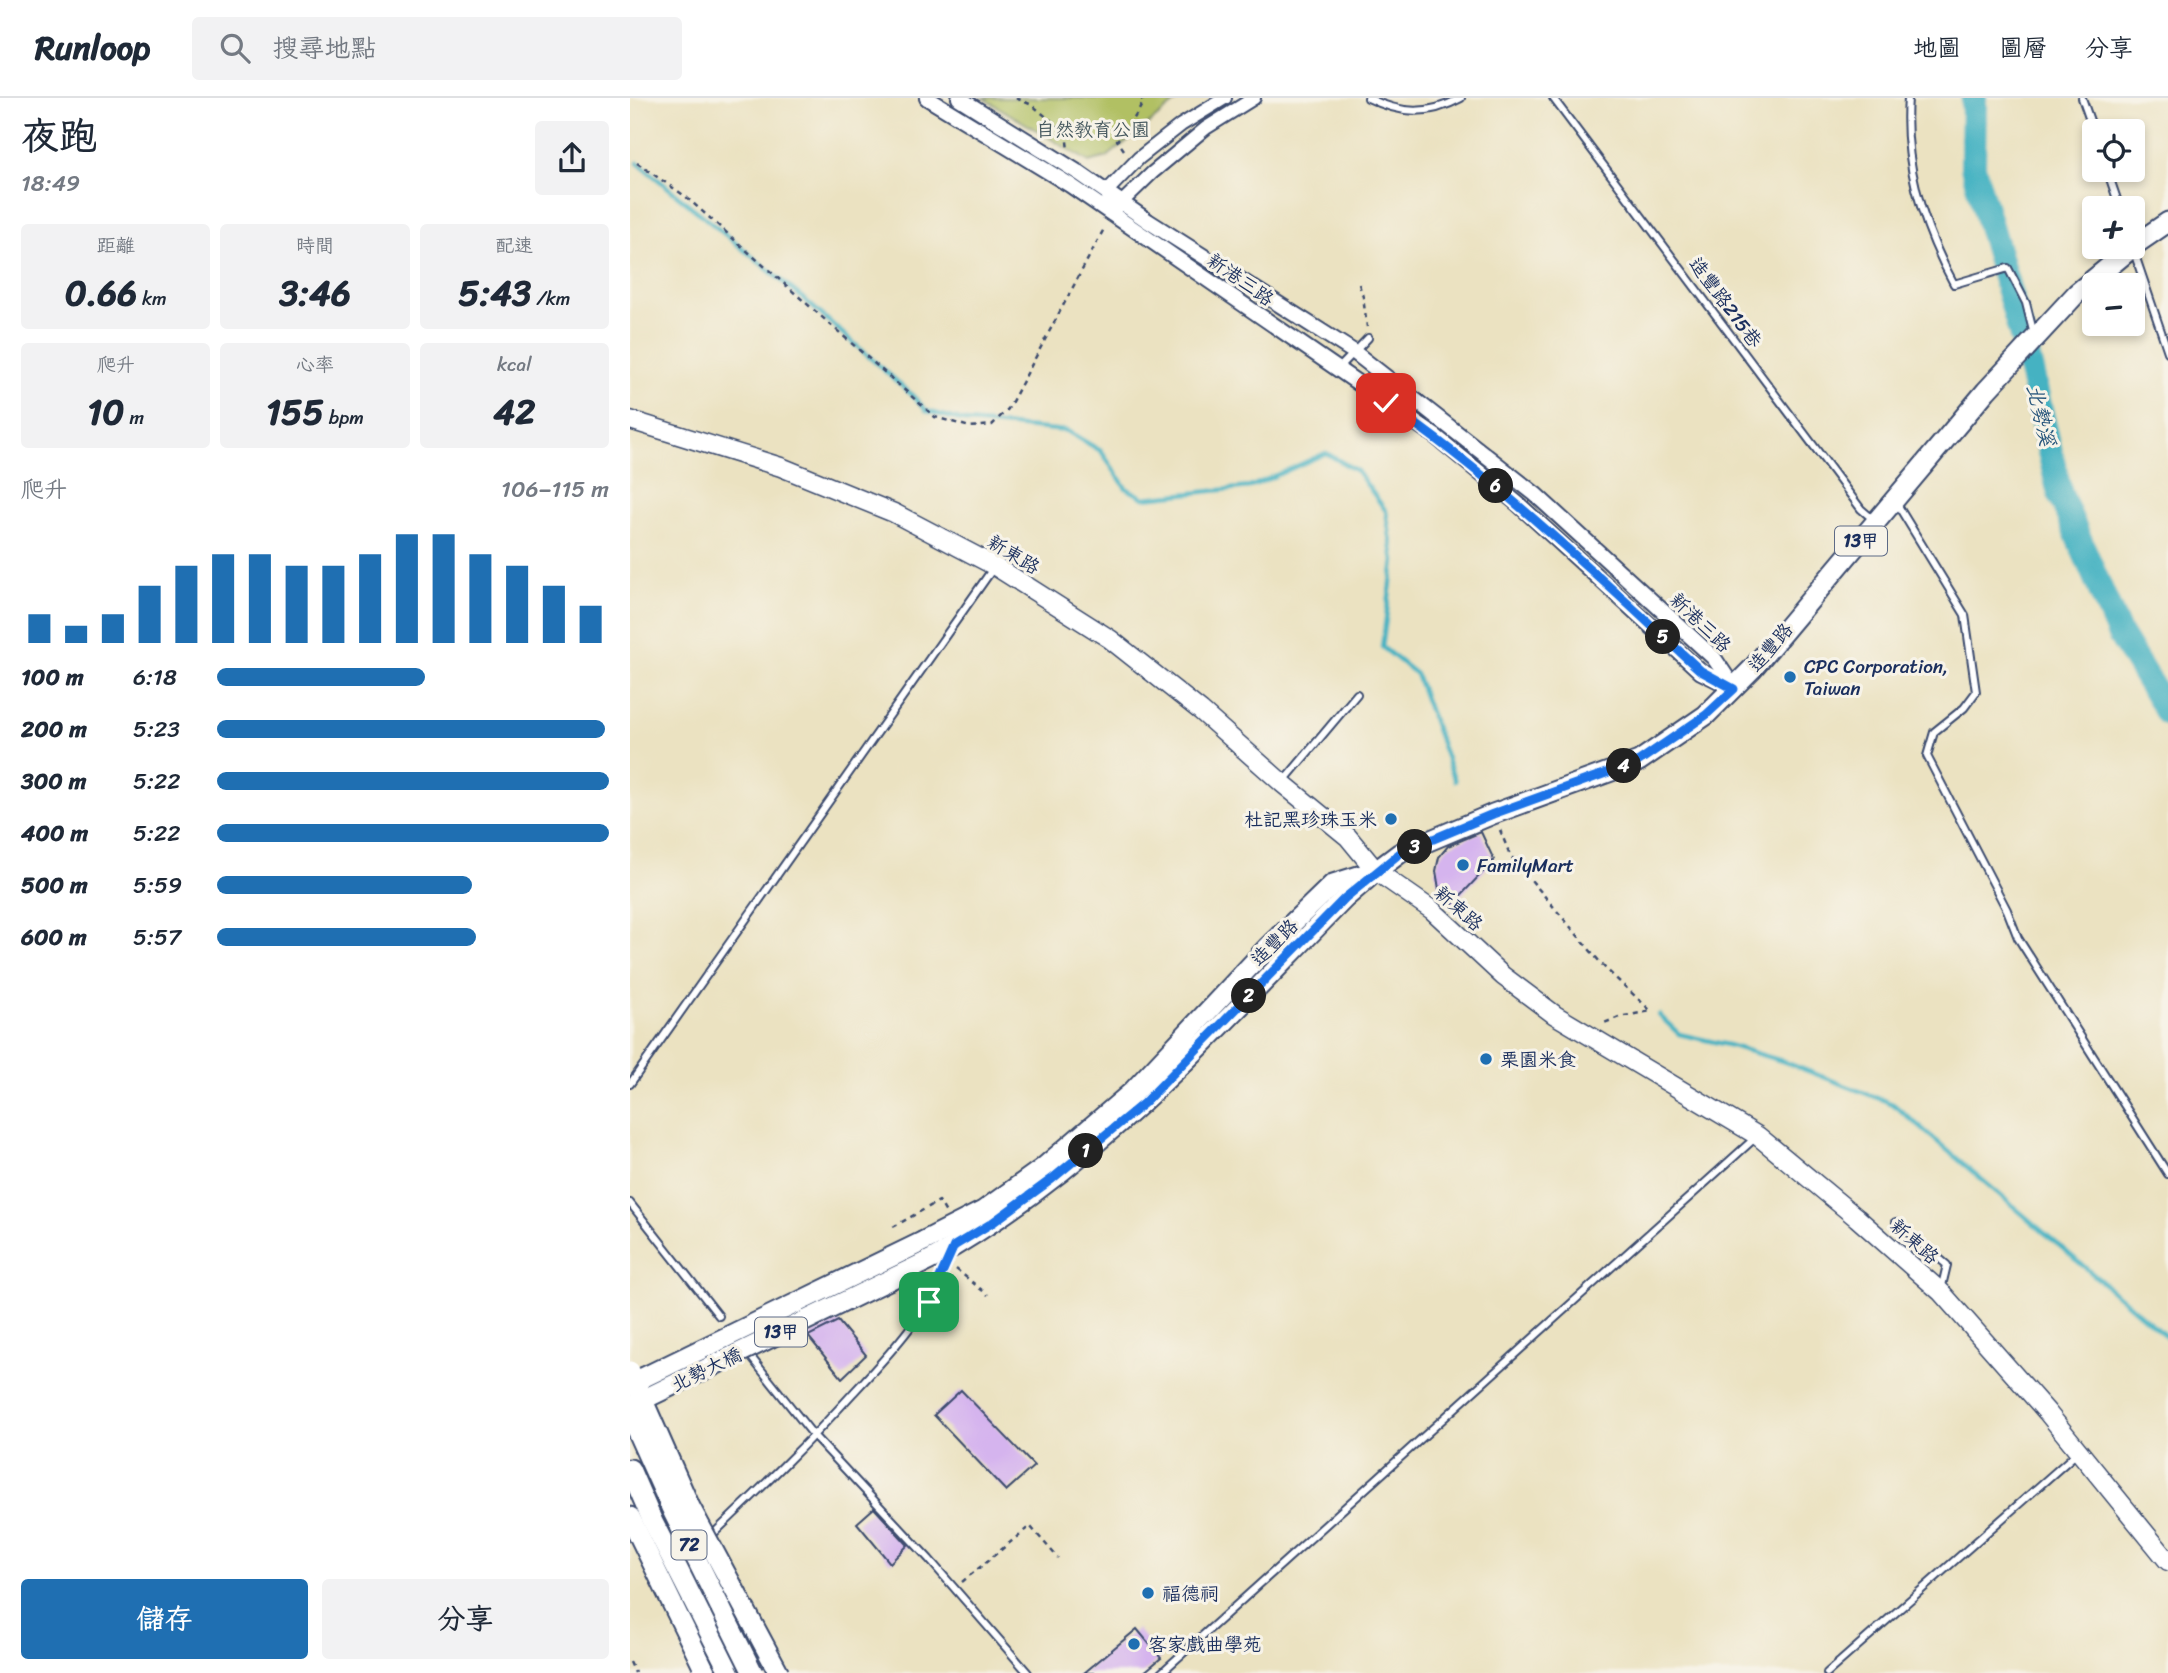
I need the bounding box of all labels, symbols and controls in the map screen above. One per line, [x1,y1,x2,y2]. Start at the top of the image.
search box [192,17,682,80]
text: Runloop [35,19,150,77]
text: 搜尋地點 [272,25,376,71]
text: 地圖 [1913,27,1961,69]
text: 圖層 [1999,27,2047,69]
text: 分享 [2085,27,2133,69]
icon: search [216,29,254,67]
text: 夜跑 [21,103,97,170]
park label: 自然教育公園 [1036,113,1150,146]
map controls [2082,119,2145,336]
button: locate [2082,119,2145,182]
button: share [535,121,609,195]
text: 18:49 [21,163,80,204]
button: + [2082,196,2145,259]
text: 距離 [97,229,135,262]
text: 時間 [296,229,334,262]
text: 配速 [495,229,533,262]
street label: 新港三路 [1200,244,1281,315]
street label: 造豐路215巷 [1680,250,1771,355]
text: 0.66 [65,262,137,324]
text: 3:46 [279,262,351,324]
text: 5:43 [458,262,531,324]
button: − [2082,273,2145,336]
text: km [137,282,167,315]
text: /km [531,282,570,315]
text: 爬升 [97,348,135,381]
text: 心率 [296,348,334,381]
text: kcal [497,348,532,381]
pin [1356,373,1416,433]
water label: 北勢溪 [2015,380,2067,451]
text: 10 [87,381,124,443]
text: 155 [266,381,324,443]
text: 42 [493,381,535,443]
icon: check [1367,384,1405,422]
text: m [124,401,144,434]
text: bpm [324,401,364,434]
pin: 6 [1478,468,1514,504]
text: 爬升 [21,469,67,510]
text: 106–115 m [501,469,609,510]
text: 6 [1490,469,1501,502]
street label: 新東路 [981,526,1047,583]
road number: 13甲 [1835,526,1887,556]
street label: 新港三路 [1662,584,1739,661]
street label: 造豐路 [1739,615,1801,680]
pin: 5 [1646,620,1680,654]
text: 5 [1657,620,1668,653]
place label: CPC Corporation, Taiwan [1804,650,1948,705]
text: 100 m [21,657,84,698]
text: 6:18 [133,657,177,698]
marker: CPC Corporation, Taiwan [1782,669,1798,685]
text: 200 m [21,709,87,750]
text: 5:23 [133,709,180,750]
pin: 4 [1606,748,1642,784]
text: 4 [1618,749,1629,782]
text: 300 m [21,761,86,802]
text: 5:22 [133,761,181,802]
place label: 杜記黑珍珠玉米 [1244,803,1377,836]
marker: 杜記黑珍珠玉米 [1383,811,1399,827]
text: 400 m [21,813,88,854]
text: 5:22 [133,813,181,854]
pin: 3 [1398,830,1432,864]
text: 3 [1409,830,1420,863]
place label: FamilyMart [1477,849,1574,882]
marker: FamilyMart [1455,857,1471,873]
text: 500 m [21,865,88,906]
text: 5:59 [133,865,182,906]
street label: 新東路 [1426,877,1491,940]
street label: 造豐路 [1243,911,1306,974]
text: 600 m [21,917,87,958]
text: 5:57 [133,917,181,958]
pin: 2 [1232,978,1266,1014]
text: 2 [1243,979,1254,1012]
place label: 栗園米食 [1500,1043,1576,1076]
marker: 栗園米食 [1478,1051,1494,1067]
pin: 1 [1068,1134,1104,1168]
text: 1 [1081,1134,1090,1167]
street label: 新東路 [1882,1210,1947,1273]
pin [899,1272,959,1332]
icon: arrive [910,1283,948,1321]
road number: 13甲 [755,1317,807,1346]
street label: 北勢大橋 [665,1338,748,1401]
road number: 72 [672,1530,706,1560]
place label: 福德祠 [1162,1577,1219,1610]
button: 儲存 [21,1579,308,1659]
button: 分享 [322,1579,609,1659]
marker: 福德祠 [1140,1585,1156,1601]
place label: 客家戲曲學苑 [1148,1628,1262,1661]
marker: 客家戲曲學苑 [1126,1636,1142,1652]

